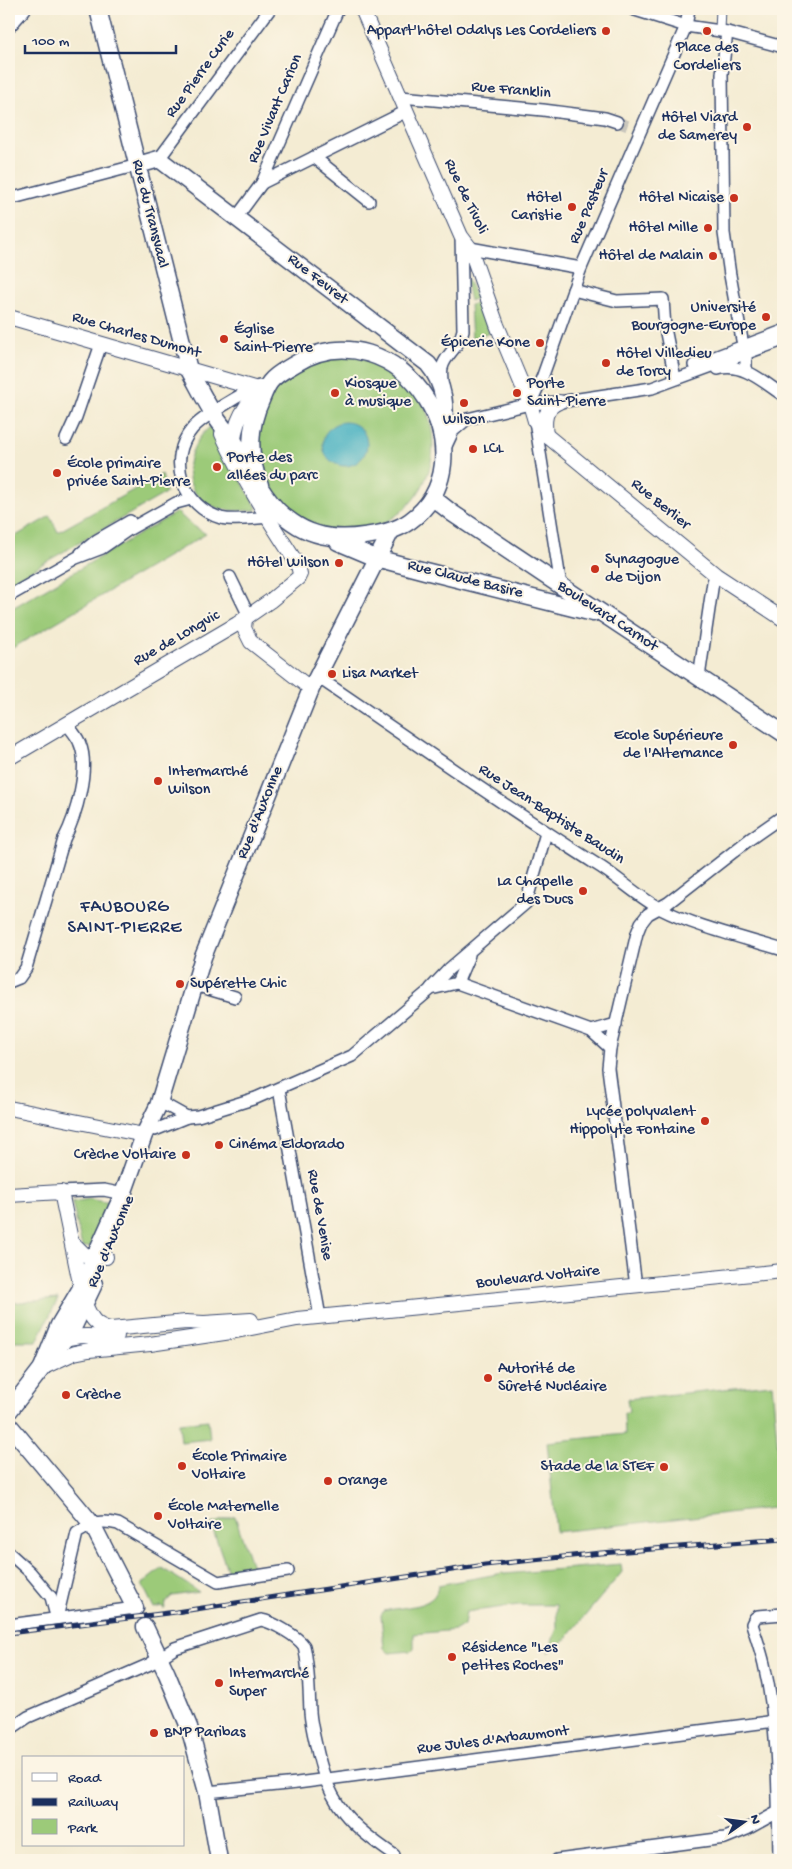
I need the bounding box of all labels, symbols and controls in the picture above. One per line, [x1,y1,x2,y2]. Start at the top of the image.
scale bar [25,22,176,54]
place label: Appart'hôtel Odalys Les Cordeliers [367,22,597,41]
street label: Rue Pierre Curie [162,25,240,122]
marker: Appart'hôtel Odalys Les Cordeliers [600,25,612,37]
marker: Place des Cordeliers [701,25,713,37]
text: 100 m [31,33,70,51]
place label: Place des Cordeliers [673,39,742,76]
street label: Rue Vivant Carion [244,51,308,166]
street label: Rue Franklin [470,78,552,104]
place label: Hôtel Viard de Samerey [658,109,739,146]
marker: Hôtel Viard de Samerey [741,121,753,133]
street label: Rue de Tivoli [439,156,491,238]
street label: Rue du Transvaal [126,158,172,270]
street label: Rue Pasteur [566,165,615,247]
place label: Hôtel Caristie [511,189,563,226]
place label: Hôtel Nicaise [639,189,725,208]
marker: Hôtel Nicaise [728,192,740,204]
marker: Hôtel Caristie [566,201,578,213]
place label: Hôtel Mille [629,219,699,238]
marker: Hôtel Mille [702,222,714,234]
place label: Hôtel de Malain [599,247,703,266]
street label: Rue Fevret [283,250,352,311]
marker: Hôtel de Malain [707,250,719,262]
place label: Université Bourgogne-Europe [630,299,757,336]
street label: Rue Charles Dumont [69,309,204,364]
marker: Université Bourgogne-Europe [760,311,772,323]
place label: Église Saint-Pierre [234,321,314,358]
marker: Église Saint-Pierre [218,333,230,345]
place label: Épicerie Kone [441,334,531,353]
marker: Épicerie Kone [534,337,546,349]
place label: Hôtel Villedieu de Torcy [616,345,712,382]
marker: Hôtel Villedieu de Torcy [600,357,612,369]
place label: Kiosque à musique [345,375,412,412]
place label: Porte Saint-Pierre [526,375,607,412]
marker: Kiosque à musique [329,387,341,399]
marker: Porte Saint-Pierre [511,387,523,399]
marker: Wilson [458,397,470,409]
place label: Wilson [443,411,486,430]
place label: LCL [483,440,505,459]
marker: LCL [467,443,479,455]
place label: Porte des allées du parc [226,449,318,486]
place label: École primaire privée Saint-Pierre [66,455,191,492]
marker: Porte des allées du parc [211,461,223,473]
marker: École primaire privée Saint-Pierre [51,467,63,479]
street label: Rue Berlier [626,475,695,536]
place label: Synagogue de Dijon [605,551,680,588]
place label: Hôtel Wilson [247,554,329,573]
street label: Rue Claude Basire [405,556,525,604]
marker: Hôtel Wilson [333,557,345,569]
marker: Synagogue de Dijon [589,563,601,575]
street label: Boulevard Carnot [552,577,662,657]
street label: Rue de Longvic [131,606,224,671]
place label: Lisa Market [342,665,419,684]
marker: Lisa Market [326,668,338,680]
place label: Ecole Supérieure de l'Alternance [614,727,724,764]
marker: Ecole Supérieure de l'Alternance [727,739,739,751]
street label: Rue Jean-Baptiste Baudin [474,761,628,870]
place label: Intermarché Wilson [168,763,249,800]
street label: Rue d'Auxonne [234,763,289,862]
marker: Intermarché Wilson [152,775,164,787]
place label: La Chapelle des Ducs [497,873,574,910]
marker: La Chapelle des Ducs [577,885,589,897]
district label: FAUBOURG SAINT-PIERRE [67,897,183,939]
place label: Supérette Chic [190,975,287,994]
marker: Supérette Chic [174,978,186,990]
place label: Lycée polyvalent Hippolyte Fontaine [570,1103,696,1140]
marker: Lycée polyvalent Hippolyte Fontaine [699,1115,711,1127]
place label: Cinéma Eldorado [229,1136,344,1155]
marker: Cinéma Eldorado [213,1139,225,1151]
place label: Crèche Voltaire [74,1146,177,1165]
marker: Crèche Voltaire [180,1149,192,1161]
street label: Rue de Venise [302,1168,336,1263]
street label: Rue d'Auxonne [84,1192,140,1291]
street label: Boulevard Voltaire [474,1262,601,1294]
place label: Autorité de Sûreté Nucléaire [498,1360,608,1397]
marker: Autorité de Sûreté Nucléaire [482,1372,494,1384]
place label: Crèche [76,1386,122,1405]
marker: Crèche [60,1389,72,1401]
place label: École Primaire Voltaire [191,1448,288,1485]
place label: Stade de la STEF [540,1458,655,1477]
marker: École Primaire Voltaire [176,1460,188,1472]
marker: Stade de la STEF [658,1461,670,1473]
place label: Orange [338,1472,388,1491]
marker: Orange [322,1475,334,1487]
place label: École Maternelle Voltaire [167,1498,280,1535]
marker: École Maternelle Voltaire [152,1510,164,1522]
place label: Résidence "Les petites Roches" [461,1639,564,1676]
marker: Résidence "Les petites Roches" [446,1651,458,1663]
place label: Intermarché Super [229,1665,310,1702]
marker: Intermarché Super [213,1677,225,1689]
street label: Rue Jules d'Arbaumont [416,1722,571,1760]
place label: BNP Paribas [163,1724,246,1743]
marker: BNP Paribas [148,1727,160,1739]
legend [22,1756,185,1846]
text: Road [68,1770,102,1788]
text: Railway [68,1794,119,1812]
north arrow [720,1796,770,1846]
text: N [745,1813,764,1826]
text: Park [67,1820,98,1838]

